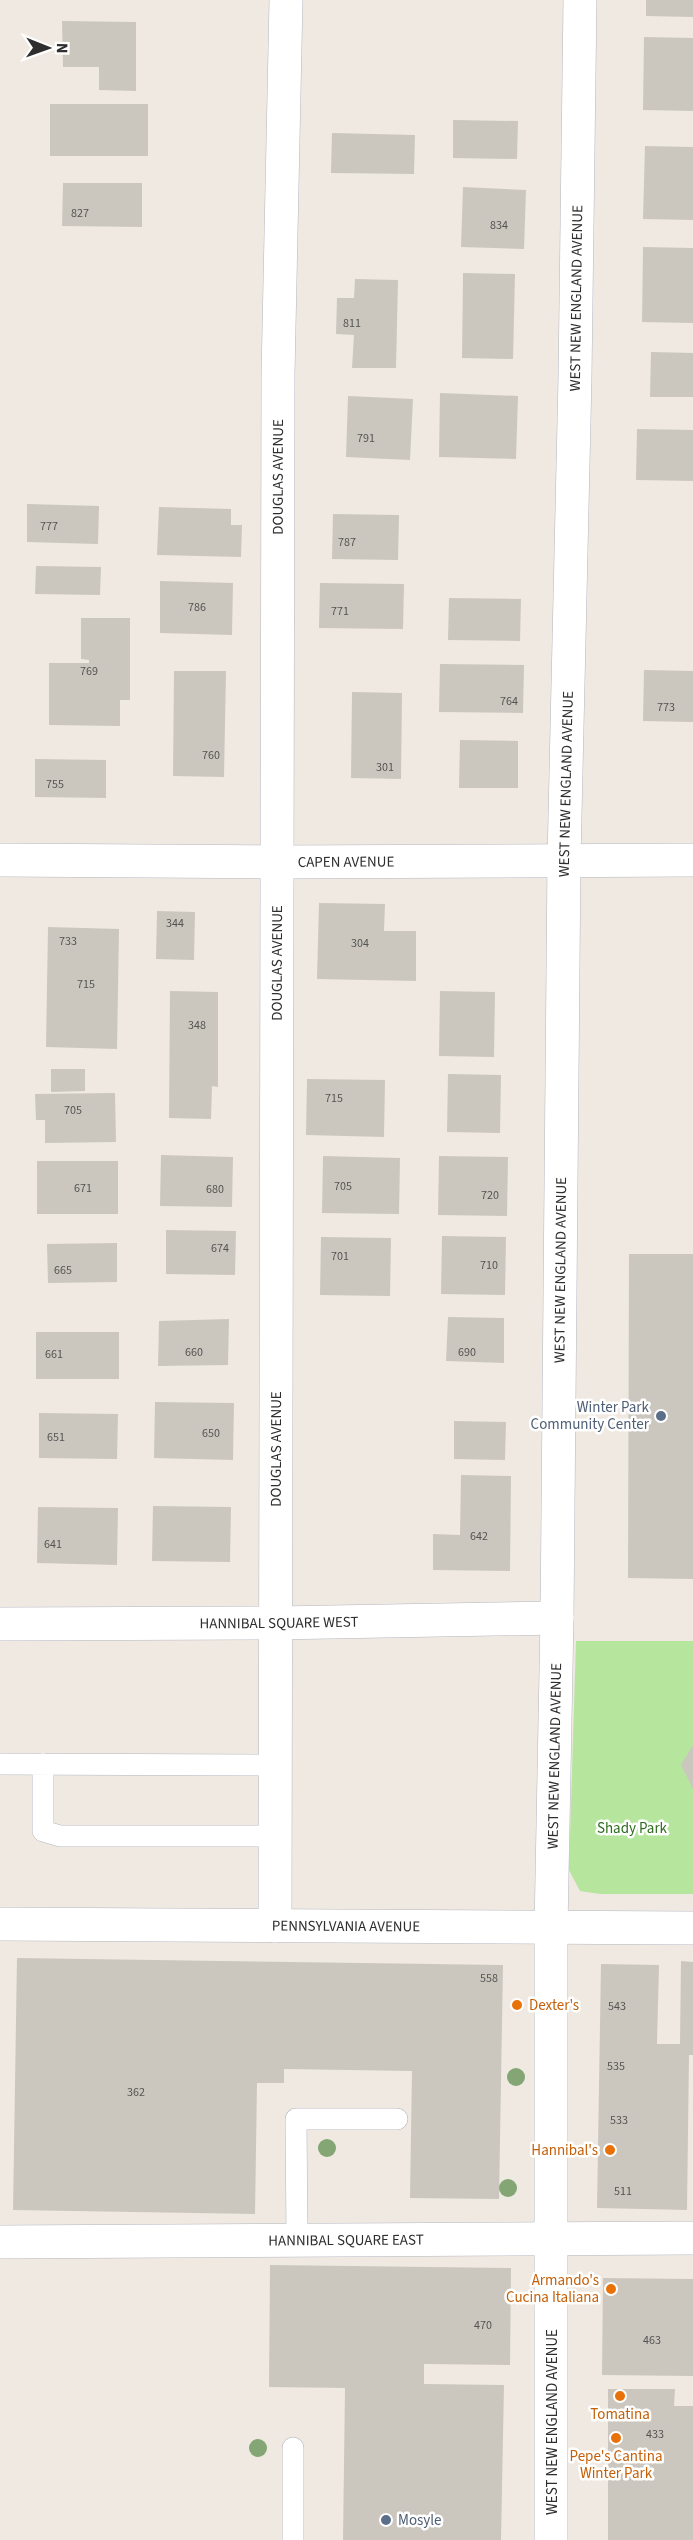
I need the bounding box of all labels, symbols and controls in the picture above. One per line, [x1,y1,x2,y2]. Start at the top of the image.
north arrow [18,18,78,78]
text: N [51,43,73,54]
house number: 827 [71,205,89,222]
street label: WEST NEW ENGLAND AVENUE [564,205,588,392]
house number: 834 [490,217,508,234]
house number: 811 [343,315,361,332]
street label: DOUGLAS AVENUE [267,419,288,535]
house number: 791 [357,430,375,447]
house number: 777 [40,518,58,535]
house number: 787 [338,534,356,551]
house number: 786 [188,599,206,616]
house number: 771 [331,603,349,620]
house number: 769 [80,663,98,680]
street label: WEST NEW ENGLAND AVENUE [553,691,578,877]
house number: 764 [500,693,518,710]
house number: 773 [657,699,675,716]
house number: 760 [202,747,220,764]
house number: 301 [376,759,394,776]
house number: 755 [46,776,64,793]
street label: CAPEN AVENUE [298,851,395,872]
street label: DOUGLAS AVENUE [266,905,287,1021]
house number: 344 [166,915,184,932]
house number: 733 [59,933,77,950]
house number: 304 [351,935,369,952]
house number: 715 [77,976,95,993]
house number: 348 [188,1017,206,1034]
house number: 715 [325,1090,343,1107]
house number: 705 [64,1102,82,1119]
street label: WEST NEW ENGLAND AVENUE [549,1177,572,1363]
house number: 705 [334,1178,352,1195]
house number: 671 [74,1180,92,1197]
house number: 680 [206,1181,224,1198]
house number: 720 [481,1187,499,1204]
house number: 674 [211,1240,229,1257]
house number: 701 [331,1248,349,1265]
house number: 710 [480,1257,498,1274]
house number: 665 [54,1262,72,1279]
house number: 660 [185,1344,203,1361]
house number: 690 [458,1344,476,1361]
house number: 661 [45,1346,63,1363]
street label: DOUGLAS AVENUE [265,1391,287,1507]
place label: Winter Park Community Center [531,1397,650,1435]
marker: Winter Park Community Center [654,1409,668,1423]
house number: 650 [202,1425,220,1442]
house number: 651 [47,1429,65,1446]
house number: 642 [470,1528,488,1545]
house number: 641 [44,1536,62,1553]
street label: HANNIBAL SQUARE WEST [199,1611,359,1634]
street label: WEST NEW ENGLAND AVENUE [542,1663,567,1849]
park label: Shady Park [597,1818,668,1839]
street label: PENNSYLVANIA AVENUE [272,1915,420,1937]
house number: 558 [480,1970,498,1987]
place label: Dexter's [529,1995,579,2016]
marker: Dexter's [510,1998,524,2012]
house number: 543 [608,1998,626,2015]
house number: 535 [607,2058,625,2075]
house number: 362 [127,2084,145,2101]
house number: 533 [610,2112,628,2129]
place label: Hannibal's [531,2140,598,2161]
marker: Hannibal's [603,2143,617,2157]
house number: 511 [614,2183,632,2200]
street label: HANNIBAL SQUARE EAST [268,2229,424,2251]
place label: Armando's Cucina Italiana [506,2270,599,2308]
marker: Armando's Cucina Italiana [604,2282,618,2296]
house number: 470 [474,2317,492,2334]
street label: WEST NEW ENGLAND AVENUE [542,2329,563,2515]
house number: 463 [643,2332,661,2349]
marker: Tomatina [613,2389,627,2403]
place label: Tomatina [590,2404,650,2425]
house number: 433 [646,2426,664,2443]
marker: Pepe's Cantina Winter Park [609,2431,623,2445]
place label: Pepe's Cantina Winter Park [570,2446,662,2484]
place label: Mosyle [398,2510,442,2531]
marker: Mosyle [379,2513,393,2527]

